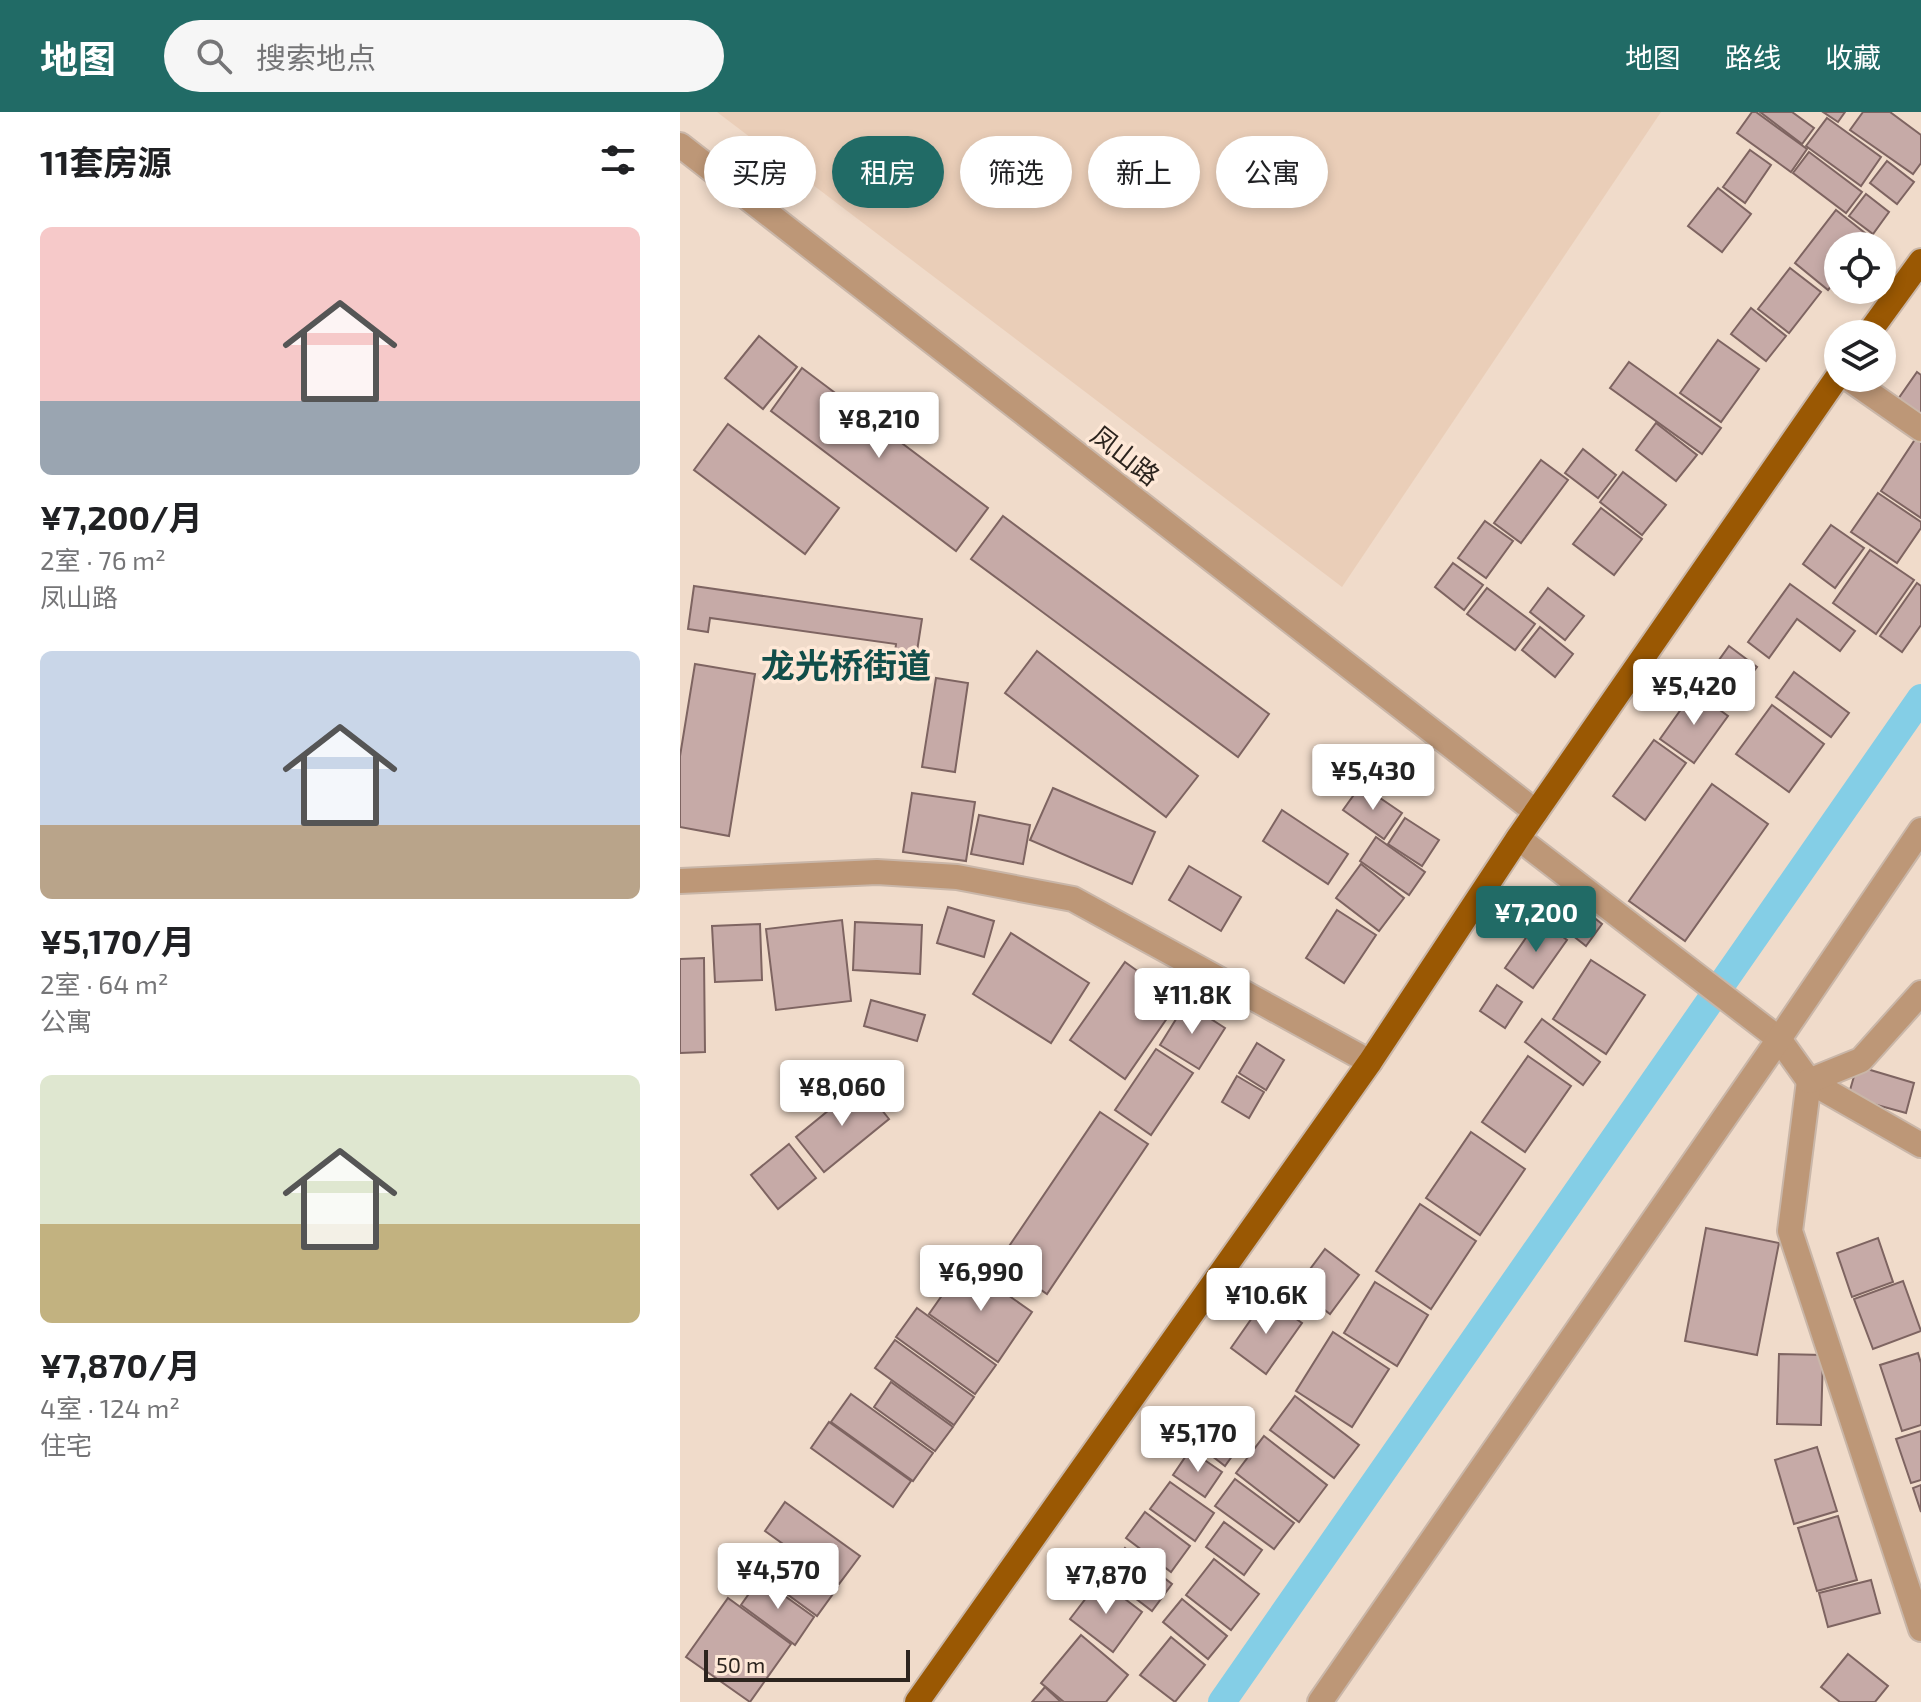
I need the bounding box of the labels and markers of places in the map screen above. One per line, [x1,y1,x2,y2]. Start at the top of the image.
pin: ¥8,210 [814,392,944,460]
pin: ¥5,420 [1629,659,1759,727]
pin: ¥5,430 [1308,744,1438,812]
pin: ¥7,200 [1471,886,1601,954]
pin: ¥11.8K [1127,968,1257,1036]
pin: ¥8,060 [777,1060,907,1128]
pin: ¥6,990 [916,1245,1046,1313]
pin: ¥10.6K [1201,1268,1331,1336]
pin: ¥5,170 [1133,1406,1263,1474]
pin: ¥4,570 [713,1543,843,1611]
pin: ¥7,870 [1041,1548,1171,1616]

